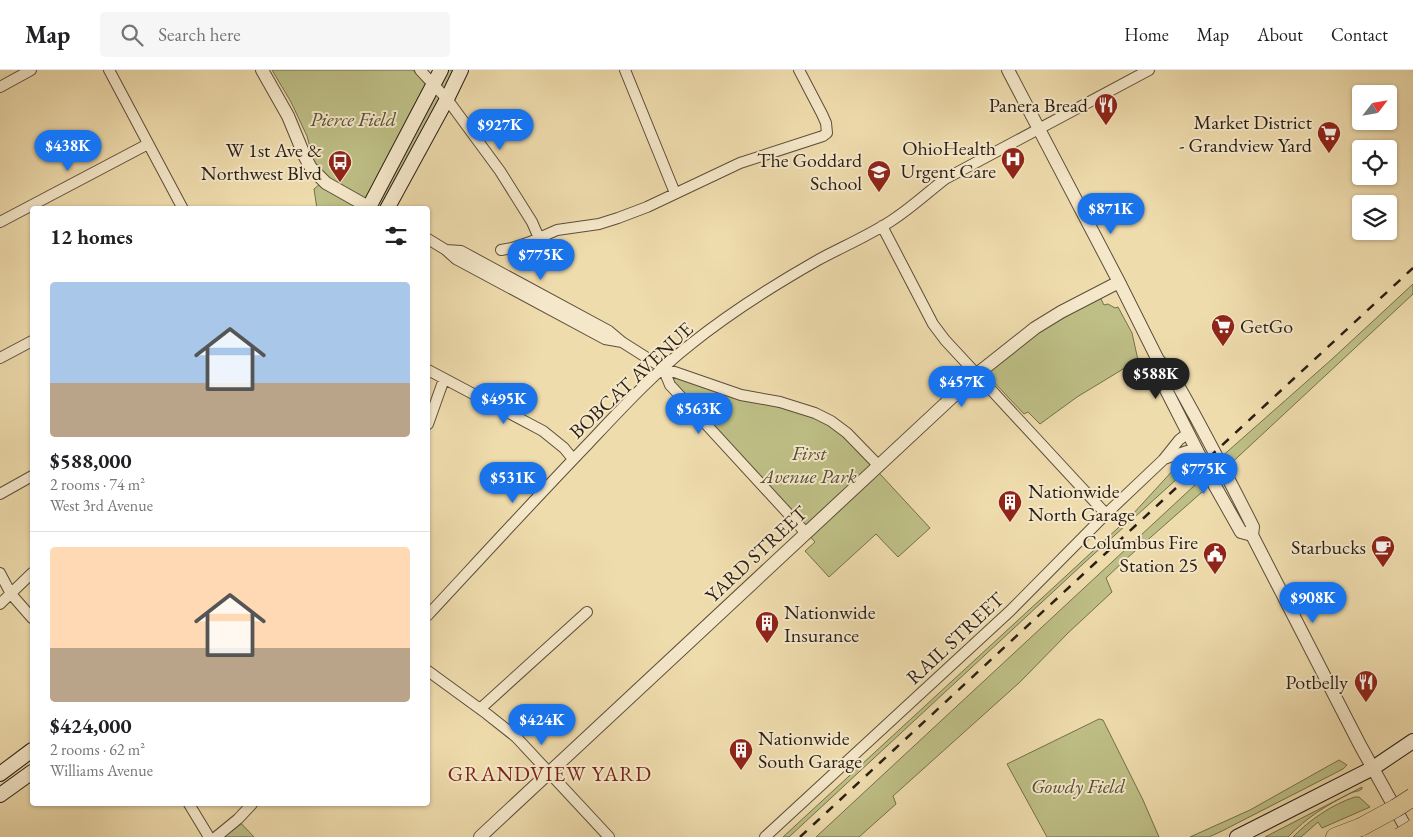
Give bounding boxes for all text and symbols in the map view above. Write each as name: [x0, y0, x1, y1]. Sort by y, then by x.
search box: [100, 12, 450, 57]
text: Map: [25, 19, 70, 50]
icon: search: [118, 21, 146, 49]
text: Search here: [158, 22, 241, 47]
text: Home: [1124, 23, 1169, 46]
text: Map: [1197, 23, 1229, 46]
text: About: [1257, 23, 1303, 46]
text: Contact: [1331, 23, 1388, 46]
north arrow: [1352, 85, 1398, 130]
map controls: [1352, 85, 1397, 240]
place label: Panera Bread: [989, 92, 1089, 118]
restaurant icon: Panera Bread: [1093, 92, 1119, 126]
park label: Pierce Field: [310, 106, 397, 132]
pin: $927K: [465, 108, 535, 151]
place label: Market District - Grandview Yard: [1179, 109, 1313, 158]
text: $927K: [478, 114, 522, 135]
supermarket icon: Market District - Grandview Yard: [1316, 120, 1342, 154]
pin: $438K: [33, 129, 103, 172]
text: $438K: [46, 135, 90, 156]
place label: OhioHealth Urgent Care: [901, 135, 996, 184]
place label: W 1st Ave & Northwest Blvd: [201, 137, 323, 186]
button: locate: [1352, 140, 1397, 185]
hospital icon: OhioHealth Urgent Care: [1000, 146, 1026, 180]
place label: The Goddard School: [757, 147, 863, 196]
bus stop icon: W 1st Ave & Northwest Blvd: [327, 149, 353, 183]
school or university icon: The Goddard School: [866, 159, 892, 193]
pin: $871K: [1076, 192, 1146, 235]
button: layers: [1352, 195, 1397, 240]
text: $871K: [1089, 198, 1133, 219]
icon: filters: [382, 222, 410, 250]
text: 12 homes: [50, 223, 133, 250]
pin: $775K: [506, 238, 576, 281]
text: $775K: [519, 244, 563, 265]
supermarket icon: GetGo: [1210, 313, 1236, 347]
place label: GetGo: [1240, 313, 1293, 339]
icon: home: [185, 314, 275, 404]
street label: BOBCAT AVENUE: [564, 316, 698, 444]
pin: $588K: [1121, 358, 1191, 400]
text: $588K: [1134, 363, 1178, 384]
pin: $457K: [927, 366, 997, 408]
text: $457K: [940, 371, 984, 392]
pin: $495K: [469, 382, 539, 425]
text: $495K: [482, 388, 526, 409]
pin: $563K: [664, 392, 734, 435]
text: $563K: [677, 398, 721, 419]
park label: First Avenue Park: [759, 440, 857, 489]
text: $588,000: [50, 447, 132, 474]
pin: $775K: [1169, 452, 1239, 495]
text: $775K: [1182, 458, 1226, 479]
pin: $531K: [478, 462, 548, 504]
text: $531K: [491, 467, 535, 488]
text: 2 rooms · 74 m²: [50, 474, 145, 495]
place label: Nationwide North Garage: [1028, 478, 1135, 527]
building icon: Nationwide North Garage: [997, 489, 1023, 523]
text: West 3rd Avenue: [50, 495, 153, 516]
street label: YARD STREET: [699, 500, 813, 608]
place label: Columbus Fire Station 25: [1082, 529, 1198, 578]
place label: Starbucks: [1291, 534, 1366, 560]
cafe icon: Starbucks: [1370, 534, 1396, 568]
public building icon: Columbus Fire Station 25: [1202, 541, 1228, 575]
icon: home: [185, 580, 275, 670]
pin: $908K: [1278, 582, 1348, 624]
street label: RAIL STREET: [901, 586, 1010, 690]
text: $908K: [1291, 587, 1335, 608]
place label: Nationwide Insurance: [784, 599, 876, 648]
building icon: Nationwide Insurance: [754, 610, 780, 644]
place label: Potbelly: [1285, 669, 1348, 695]
restaurant icon: Potbelly: [1353, 669, 1379, 703]
pin: $424K: [507, 704, 577, 746]
text: $424K: [520, 709, 564, 730]
text: $424,000: [50, 712, 132, 739]
place label: Nationwide South Garage: [758, 725, 862, 774]
building icon: Nationwide South Garage: [728, 737, 754, 771]
text: 2 rooms · 62 m²: [50, 739, 145, 760]
text: Williams Avenue: [50, 760, 153, 781]
district label: GRANDVIEW YARD: [448, 760, 652, 787]
park label: Gowdy Field: [1031, 773, 1126, 799]

